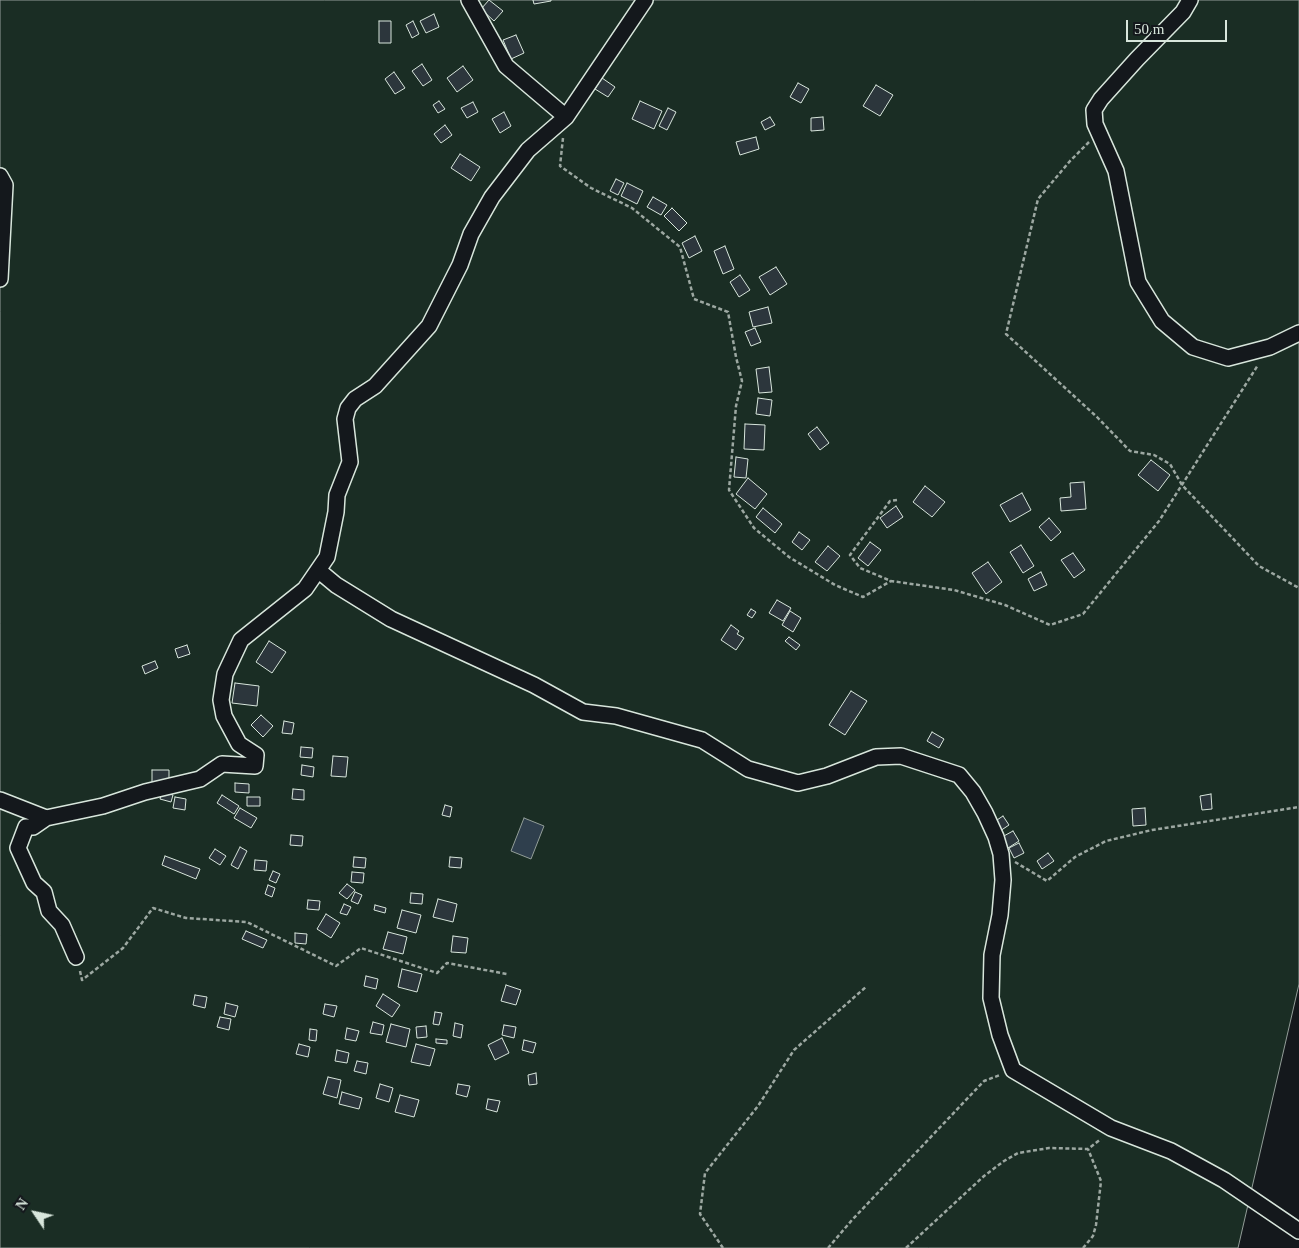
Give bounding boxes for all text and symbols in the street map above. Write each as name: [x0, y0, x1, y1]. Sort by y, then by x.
scale bar: [1129, 10, 1230, 42]
text: 50 m: [1134, 21, 1164, 37]
north arrow: [10, 1188, 60, 1238]
text: N: [13, 1196, 31, 1213]

